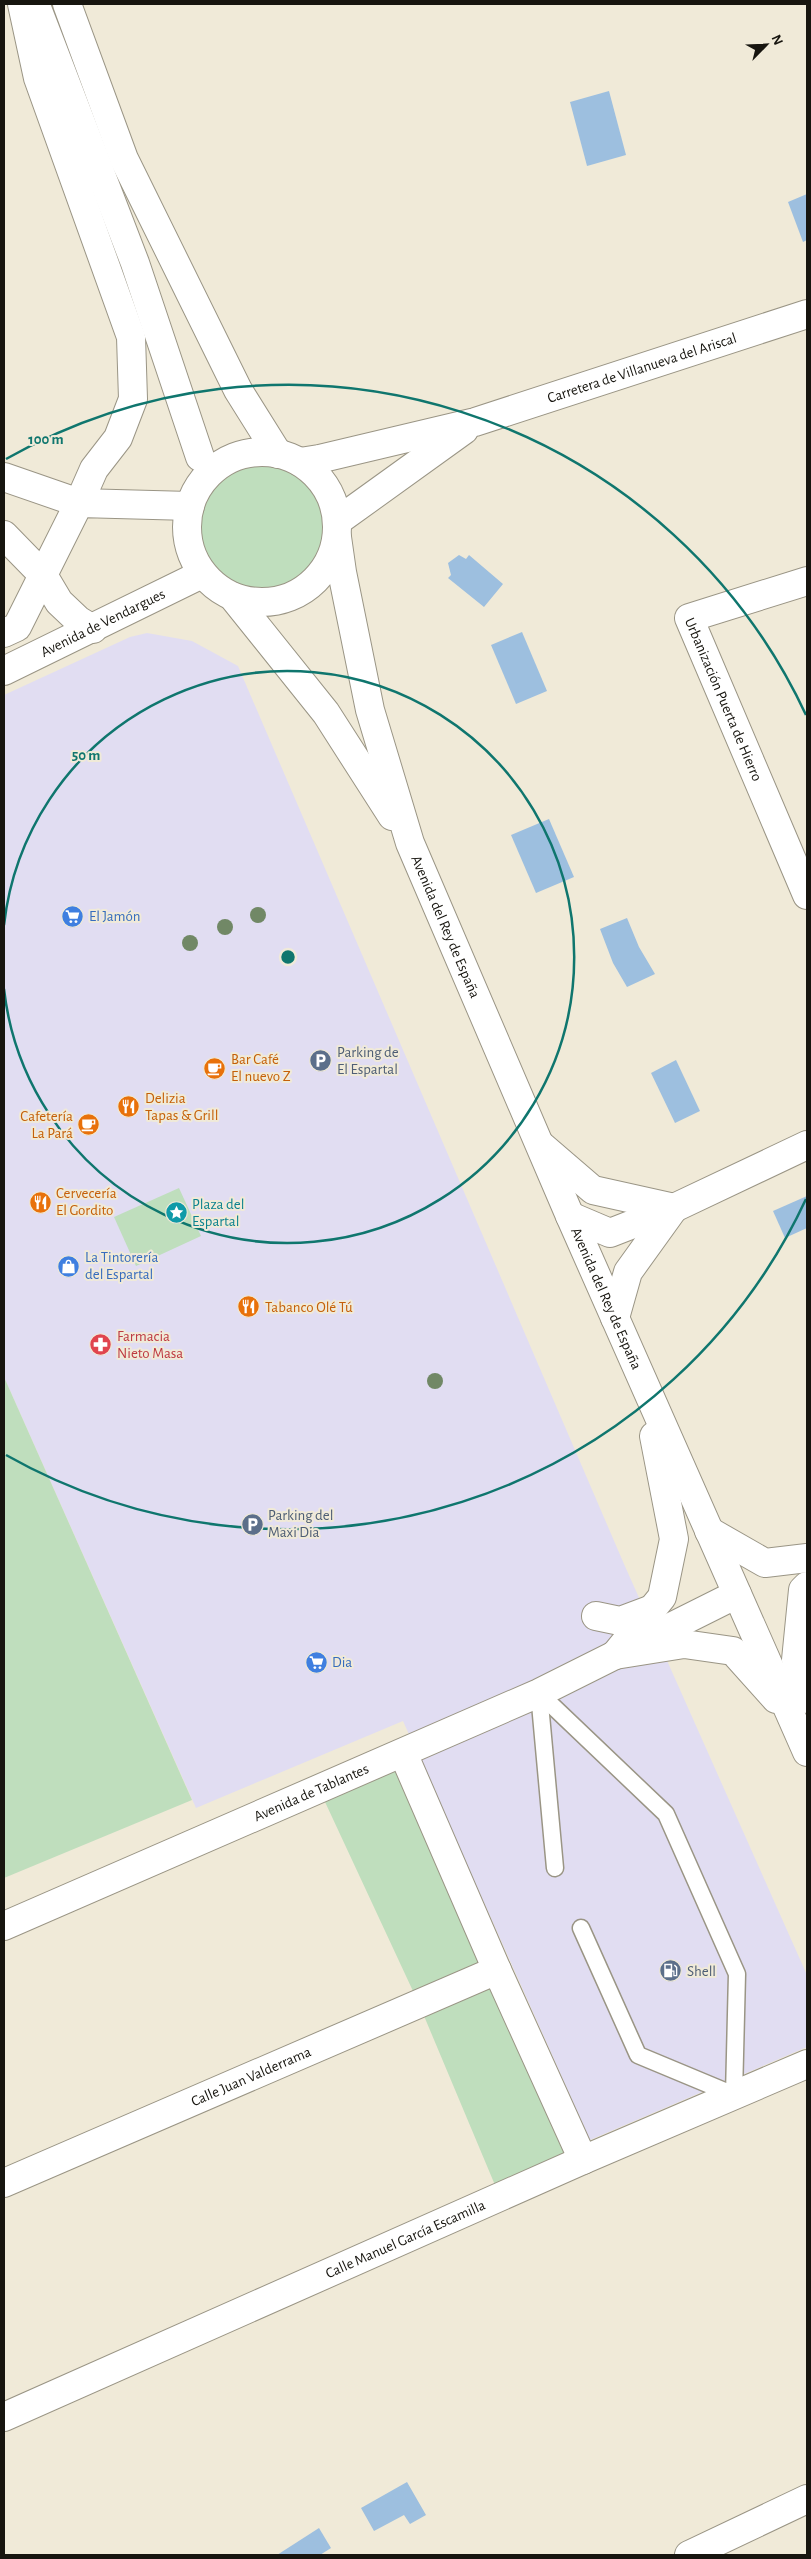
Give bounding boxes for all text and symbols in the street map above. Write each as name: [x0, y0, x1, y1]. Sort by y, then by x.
north arrow: [741, 20, 791, 70]
text: N: [769, 33, 785, 47]
street label: Carretera de Villanueva del Ariscal: [545, 330, 738, 405]
text: 100 m: [28, 432, 64, 447]
street label: Avenida de Vendargues: [38, 586, 167, 659]
street label: Urbanización Puerta de Hierro: [682, 615, 765, 783]
text: 50 m: [72, 748, 100, 763]
street label: Avenida del Rey de España: [409, 853, 483, 1000]
supermarket icon: El Jamón: [61, 904, 85, 928]
place label: El Jamón: [89, 909, 140, 924]
centre of rings: [279, 948, 297, 966]
place label: Parking de El Espartal: [337, 1045, 399, 1077]
parking icon: Parking de El Espartal: [309, 1049, 333, 1073]
place label: Bar Café El nuevo Z: [231, 1052, 291, 1084]
cafe icon: Bar Café El nuevo Z: [203, 1056, 227, 1080]
place label: Delizia Tapas & Grill: [145, 1091, 218, 1123]
restaurant icon: Delizia Tapas & Grill: [117, 1095, 141, 1119]
place label: Cafetería La Pará: [20, 1109, 73, 1141]
cafe icon: Cafetería La Pará: [77, 1113, 101, 1137]
place label: Cervecería El Gordito: [56, 1186, 117, 1218]
restaurant icon: Cervecería El Gordito: [28, 1190, 52, 1214]
place label: Plaza del Espartal: [192, 1197, 244, 1229]
place icon: Plaza del Espartal: [164, 1201, 188, 1225]
street label: Avenida del Rey de España: [568, 1225, 644, 1372]
place label: La Tintorería del Espartal: [85, 1250, 158, 1282]
shop icon: La Tintorería del Espartal: [57, 1254, 81, 1278]
restaurant icon: Tabanco Olé Tú: [237, 1295, 261, 1319]
place label: Tabanco Olé Tú: [265, 1300, 353, 1315]
place label: Farmacia Nieto Masa: [117, 1329, 183, 1361]
pharmacy icon: Farmacia Nieto Masa: [89, 1333, 113, 1357]
place label: Parking del Maxi Dia: [268, 1508, 333, 1540]
parking icon: Parking del Maxi Dia: [240, 1512, 264, 1536]
supermarket icon: Dia: [304, 1650, 328, 1674]
place label: Dia: [332, 1655, 352, 1670]
street label: Avenida de Tablantes: [251, 1761, 371, 1824]
fuel station icon: Shell: [659, 1959, 683, 1983]
place label: Shell: [687, 1964, 716, 1979]
street label: Calle Juan Valderrama: [189, 2044, 313, 2109]
street label: Calle Manuel García Escamilla: [323, 2197, 487, 2281]

